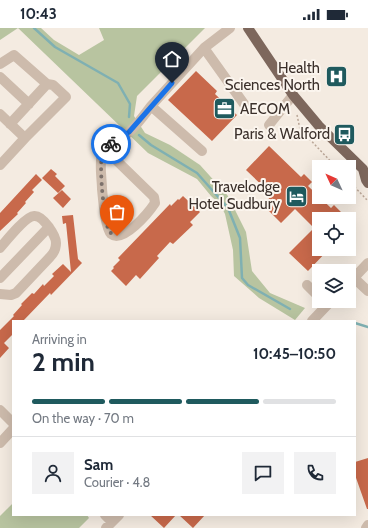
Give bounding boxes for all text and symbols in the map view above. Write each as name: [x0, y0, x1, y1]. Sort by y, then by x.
text: 10:43: [20, 5, 57, 23]
pin: [155, 42, 189, 83]
icon: home: [161, 48, 183, 70]
place label: Health Sciences North: [225, 59, 320, 94]
hospital icon: Health Sciences North: [323, 64, 349, 90]
office icon: AECOM: [212, 96, 238, 122]
place label: AECOM: [240, 100, 290, 118]
bus stop icon: Paris & Walford: [332, 121, 358, 147]
courier: [91, 124, 131, 164]
place label: Paris & Walford: [234, 125, 330, 143]
icon: bike: [100, 133, 122, 155]
north arrow: [312, 160, 356, 204]
map controls: [312, 160, 356, 308]
place label: Travelodge Hotel Sudbury: [189, 178, 280, 213]
hotel icon: Travelodge Hotel Sudbury: [283, 183, 309, 209]
pin: [100, 195, 134, 236]
icon: bag: [106, 201, 128, 223]
button: locate: [312, 212, 356, 256]
button: layers: [312, 264, 356, 308]
text: Arriving in: [32, 331, 87, 347]
text: 10:45–10:50: [253, 345, 336, 363]
text: 2 min: [32, 346, 95, 378]
text: On the way · 70 m: [32, 410, 134, 426]
button: person: [32, 452, 74, 494]
button: chat: [242, 452, 284, 494]
button: phone: [294, 452, 336, 494]
text: Sam: [84, 456, 113, 474]
text: Courier · 4.8: [84, 474, 150, 490]

